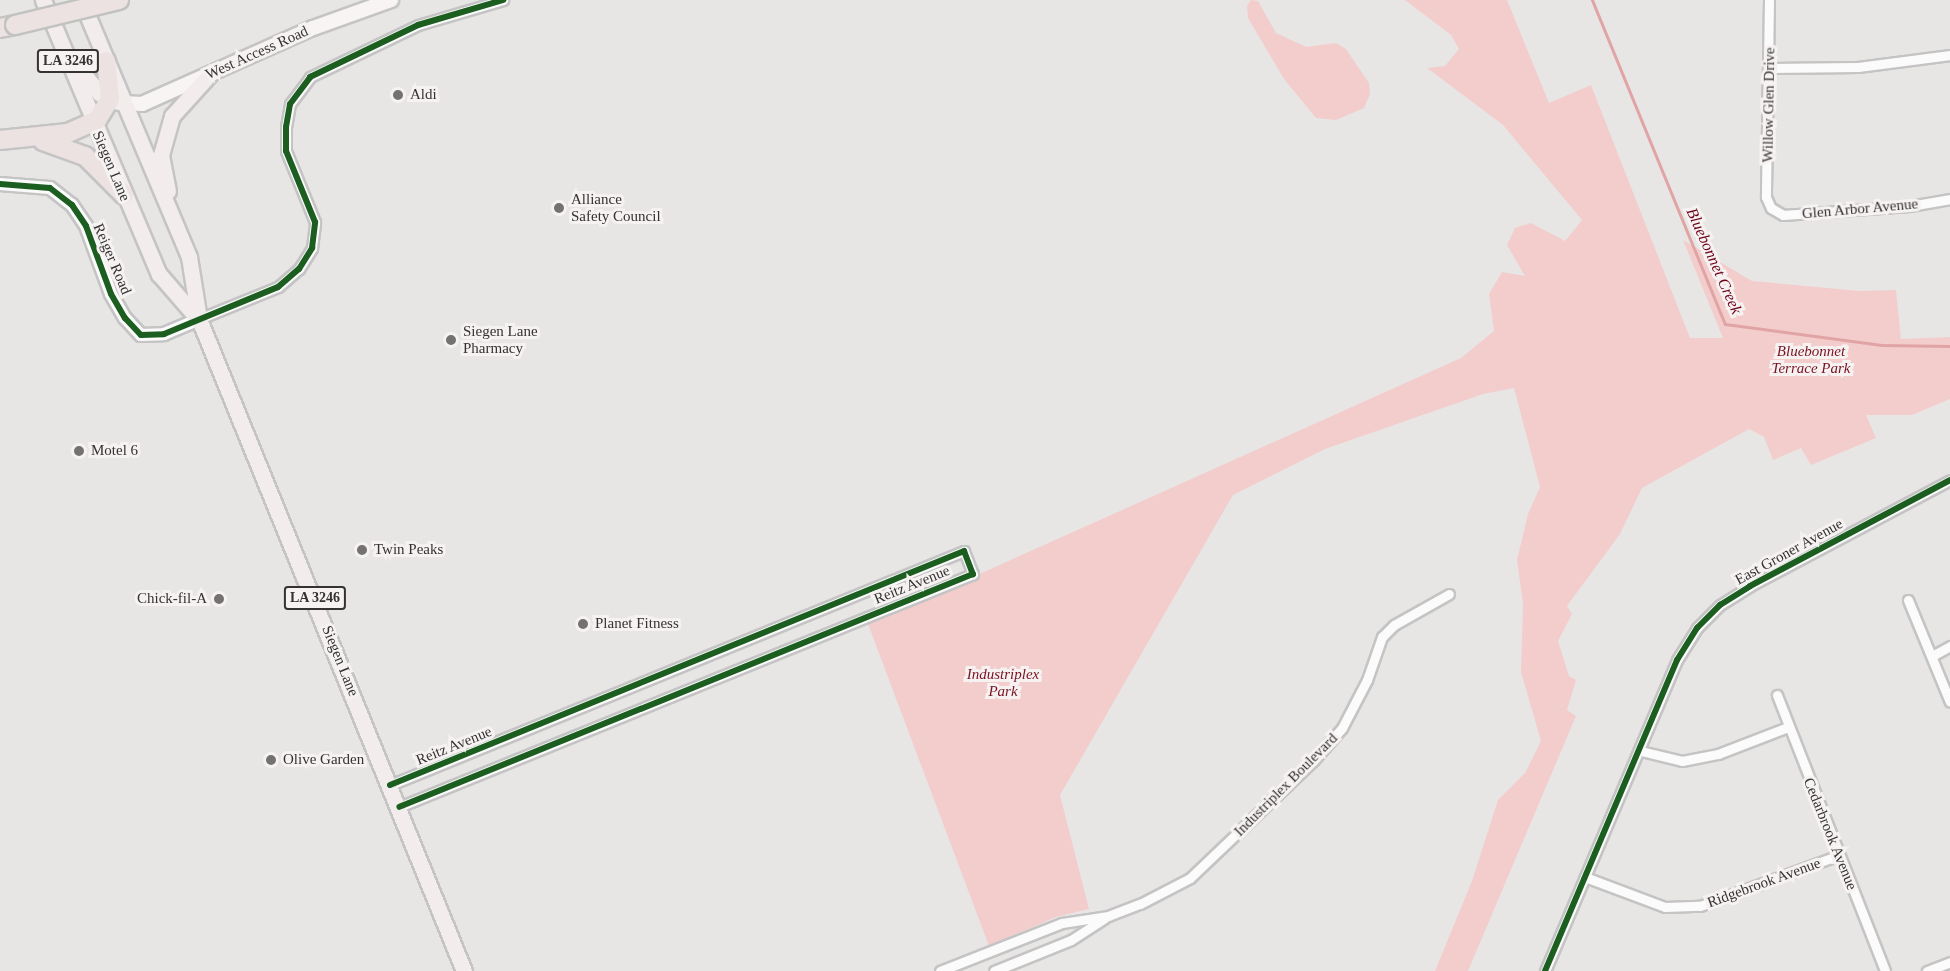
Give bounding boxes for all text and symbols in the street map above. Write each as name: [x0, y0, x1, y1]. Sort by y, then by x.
street label: West Access Road: [203, 22, 311, 84]
street label: Willow Glen Drive: [1759, 47, 1779, 163]
road number: LA 3246: [36, 50, 100, 72]
place label: Aldi: [410, 86, 437, 104]
marker: Aldi: [391, 88, 405, 102]
street label: Siegen Lane: [88, 128, 134, 204]
place label: Alliance Safety Council: [571, 190, 661, 225]
street label: Glen Arbor Avenue: [1800, 195, 1920, 223]
marker: Alliance Safety Council: [552, 201, 566, 215]
water label: Bluebonnet Creek: [1682, 205, 1746, 317]
street label: Reiger Road: [89, 221, 135, 297]
place label: Siegen Lane Pharmacy: [463, 322, 538, 357]
marker: Siegen Lane Pharmacy: [444, 333, 458, 347]
park label: Bluebonnet Terrace Park: [1771, 342, 1851, 377]
place label: Motel 6: [91, 442, 138, 460]
marker: Motel 6: [72, 444, 86, 458]
street label: East Groner Avenue: [1732, 515, 1846, 589]
place label: Twin Peaks: [374, 541, 443, 559]
marker: Twin Peaks: [355, 543, 369, 557]
street label: Reitz Avenue: [871, 561, 953, 609]
road number: LA 3246: [284, 587, 346, 609]
place label: Chick-fil-A: [137, 590, 207, 608]
marker: Chick-fil-A: [212, 592, 226, 606]
place label: Planet Fitness: [595, 615, 679, 633]
marker: Planet Fitness: [576, 617, 590, 631]
street label: Siegen Lane: [318, 623, 362, 699]
park label: Industriplex Park: [967, 665, 1039, 700]
street label: Reitz Avenue: [413, 722, 495, 770]
street label: Industriplex Boulevard: [1231, 730, 1341, 840]
place label: Olive Garden: [283, 751, 364, 769]
marker: Olive Garden: [264, 753, 278, 767]
street label: Cedarbrook Avenue: [1799, 775, 1861, 893]
street label: Ridgebrook Avenue: [1704, 854, 1824, 912]

